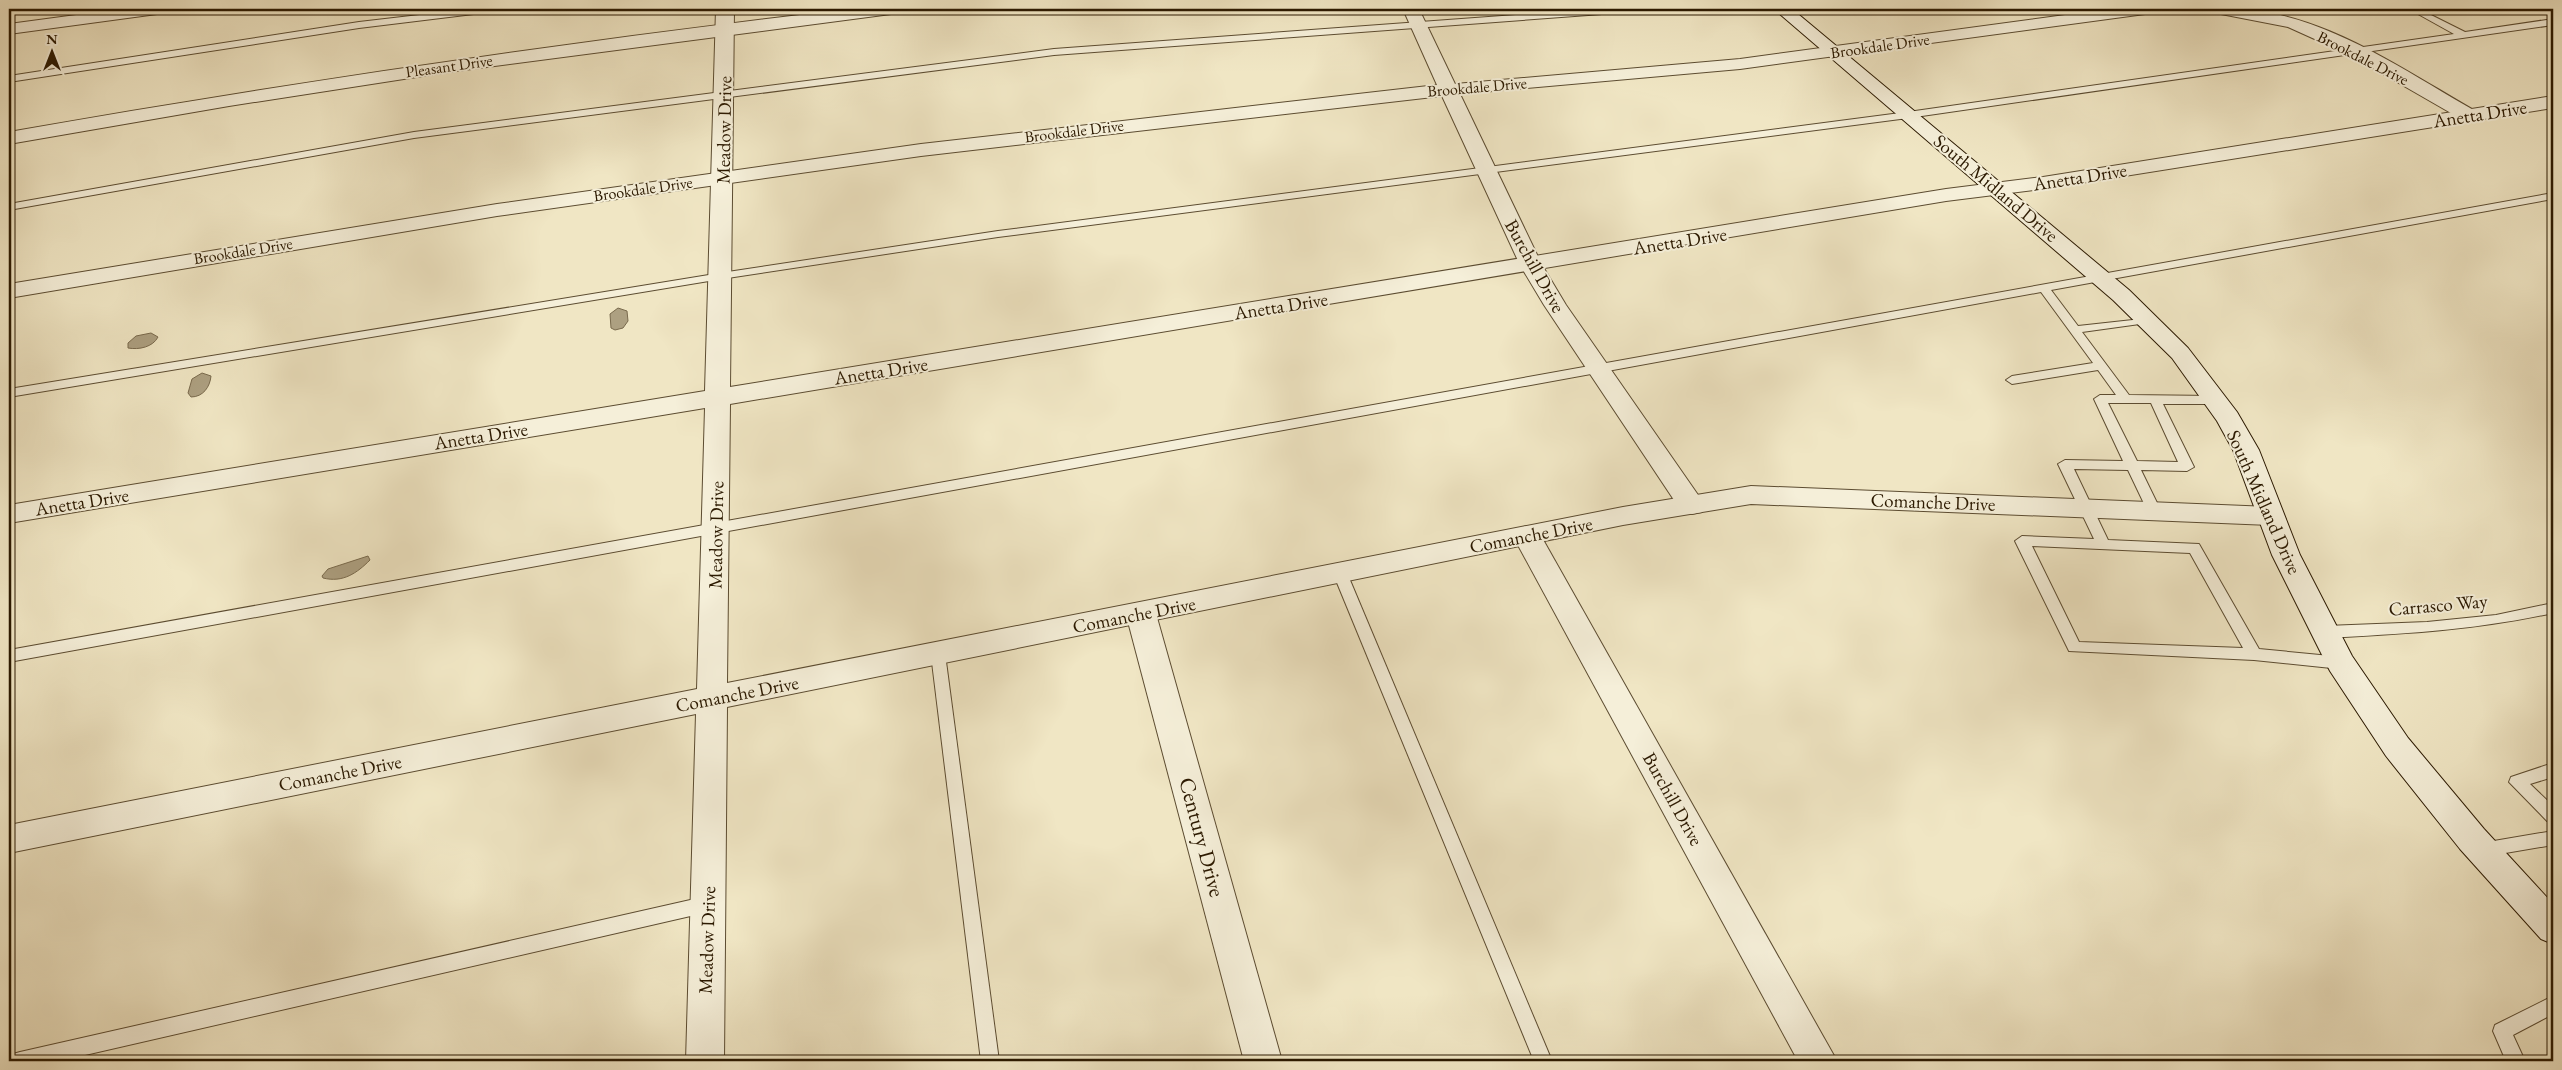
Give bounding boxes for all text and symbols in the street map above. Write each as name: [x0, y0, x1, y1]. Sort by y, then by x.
street label: Brookdale Drive: [2314, 26, 2412, 90]
north arrow: [28, 28, 78, 78]
street label: Brookdale Drive: [1829, 29, 1931, 63]
text: N: [46, 30, 58, 48]
street label: Pleasant Drive: [404, 49, 494, 83]
street label: Brookdale Drive: [1426, 72, 1528, 102]
street label: Meadow Drive: [711, 76, 737, 184]
street label: Anetta Drive: [2430, 94, 2529, 134]
street label: Brookdale Drive: [1023, 114, 1125, 148]
street label: South Midland Drive: [1928, 128, 2064, 248]
street label: Anetta Drive: [2030, 157, 2129, 197]
street label: Brookdale Drive: [592, 172, 694, 206]
street label: Burchill Drive: [1499, 215, 1571, 317]
street label: Anetta Drive: [1630, 221, 1729, 261]
street label: Brookdale Drive: [192, 233, 294, 269]
street label: Anetta Drive: [1231, 286, 1330, 326]
street label: Anetta Drive: [831, 351, 930, 391]
street label: Anetta Drive: [431, 416, 530, 456]
street label: South Midland Drive: [2221, 426, 2307, 578]
street label: Meadow Drive: [703, 481, 729, 589]
street label: Anetta Drive: [32, 482, 131, 522]
street label: Comanche Drive: [1870, 487, 1996, 517]
street label: Comanche Drive: [1467, 511, 1595, 559]
street label: Carrasco Way: [2387, 588, 2489, 622]
street label: Comanche Drive: [1070, 591, 1198, 639]
street label: Comanche Drive: [673, 670, 801, 718]
street label: Burchill Drive: [1637, 748, 1709, 850]
street label: Comanche Drive: [276, 749, 404, 797]
street label: Century Drive: [1172, 774, 1232, 900]
street label: Meadow Drive: [693, 886, 721, 994]

